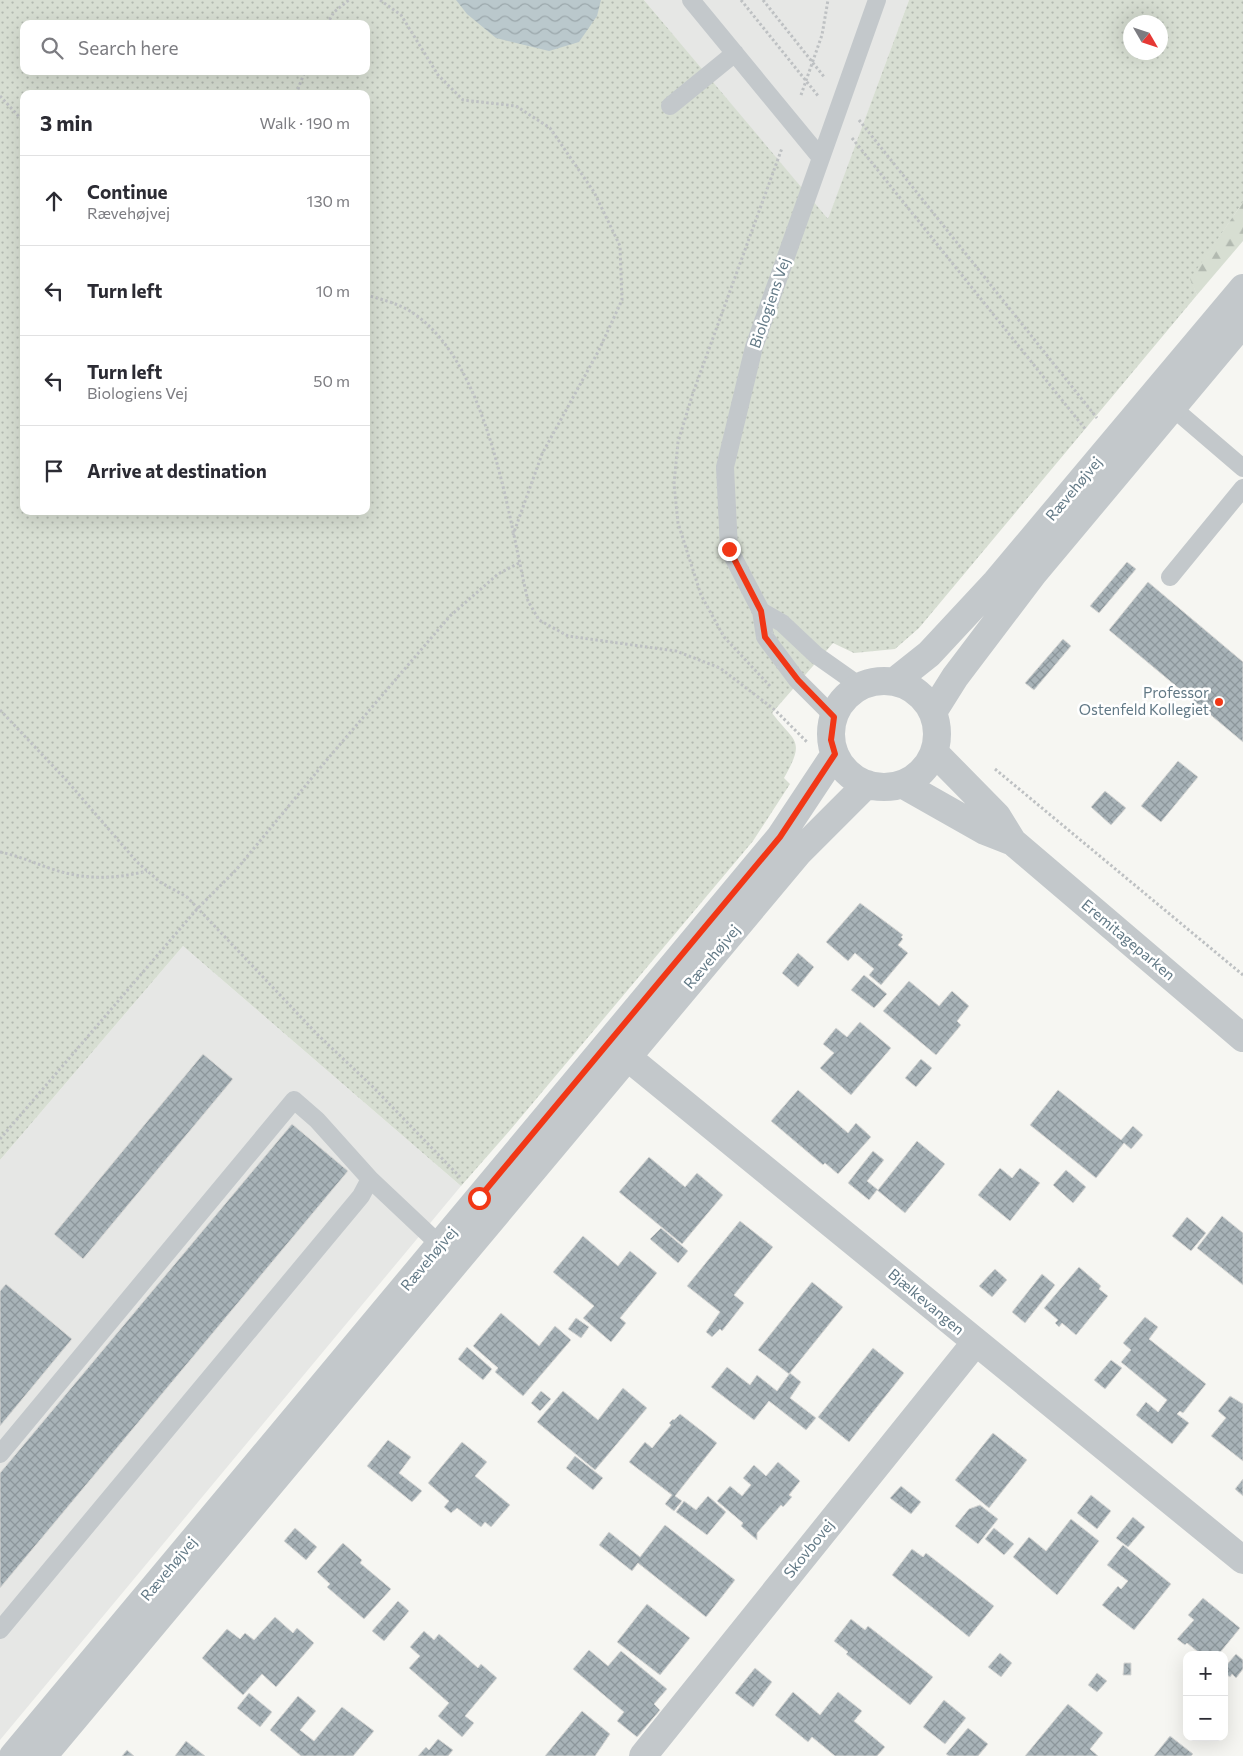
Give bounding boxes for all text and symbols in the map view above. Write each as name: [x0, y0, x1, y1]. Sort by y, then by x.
north arrow: [1123, 15, 1168, 60]
search box: [20, 20, 370, 75]
icon: search: [38, 34, 66, 62]
text: Search here: [78, 36, 178, 59]
text: 3 min: [40, 110, 93, 135]
text: Walk · 190 m: [260, 113, 350, 132]
text: Continue: [87, 180, 167, 203]
icon: ahead: [40, 187, 68, 215]
text: 130 m: [307, 191, 350, 210]
text: Rævehøjvej: [87, 203, 170, 222]
street label: Biologiens Vej: [745, 255, 793, 350]
icon: left: [40, 277, 68, 305]
text: Turn left: [87, 279, 162, 302]
text: 10 m: [316, 281, 350, 300]
text: Turn left: [87, 360, 162, 383]
icon: left: [40, 367, 68, 395]
text: 50 m: [313, 371, 350, 390]
text: Biologiens Vej: [87, 383, 188, 402]
street label: Rævehøjvej: [1041, 453, 1105, 524]
icon: arrive: [40, 457, 68, 485]
text: Arrive at destination: [87, 459, 267, 482]
route end: [718, 538, 741, 561]
place label: Professor Ostenfeld Kollegiet: [1079, 683, 1209, 718]
marker: Professor Ostenfeld Kollegiet: [1213, 696, 1225, 708]
street label: Eremitageparken: [1078, 895, 1179, 984]
street label: Rævehøjvej: [679, 921, 743, 992]
route start: [468, 1187, 491, 1210]
street label: Rævehøjvej: [396, 1223, 460, 1294]
street label: Bjælkevangen: [885, 1264, 968, 1338]
street label: Skovbovej: [779, 1516, 837, 1581]
street label: Rævehøjvej: [136, 1533, 200, 1604]
map controls: [1183, 1651, 1228, 1741]
button: +: [1183, 1651, 1228, 1696]
button: −: [1183, 1696, 1228, 1741]

